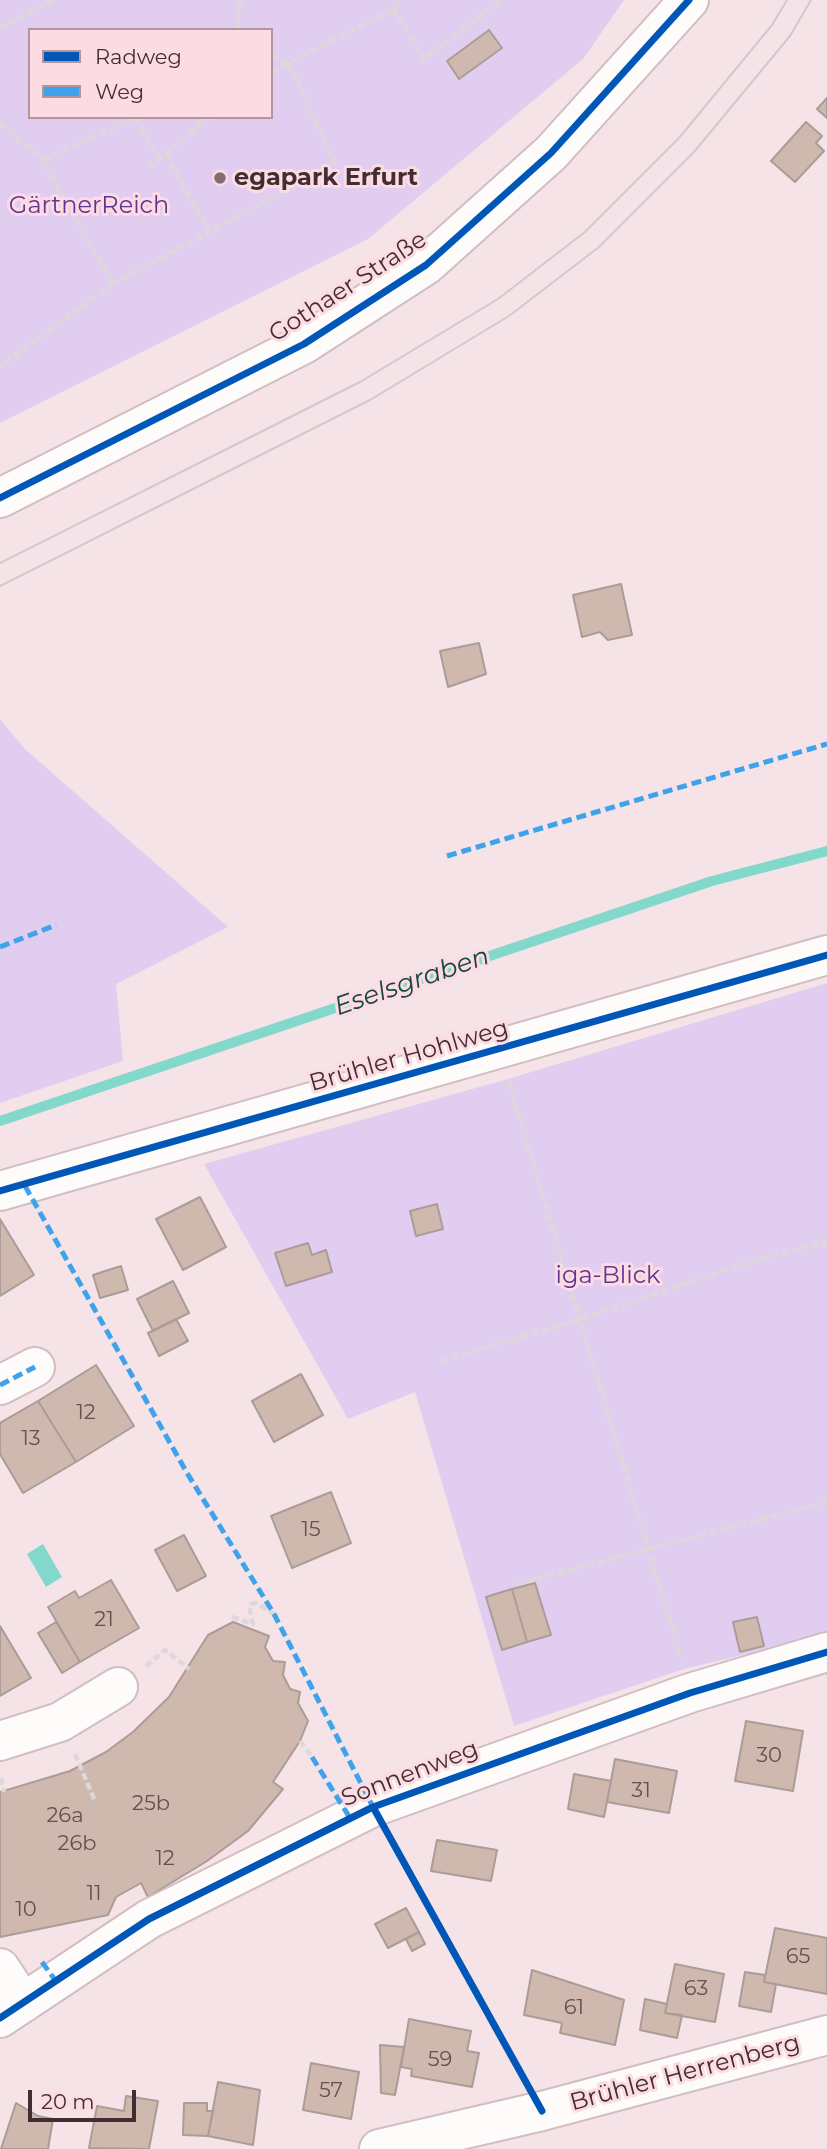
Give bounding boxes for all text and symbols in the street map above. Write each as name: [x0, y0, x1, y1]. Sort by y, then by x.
legend: [28, 28, 273, 119]
text: Radweg: [95, 44, 182, 69]
text: Weg: [95, 79, 144, 104]
place label: egapark Erfurt: [234, 164, 418, 192]
marker: egapark Erfurt: [212, 170, 228, 186]
park label: GärtnerReich: [9, 192, 169, 220]
street label: Gothaer Straße: [264, 225, 432, 349]
water label: Eselsgraben: [330, 941, 494, 1023]
street label: Brühler Hohlweg: [306, 1014, 512, 1098]
park label: iga-Blick: [556, 1262, 660, 1290]
house number: 12: [76, 1400, 96, 1426]
house number: 13: [21, 1426, 41, 1452]
house number: 15: [301, 1517, 321, 1543]
house number: 21: [94, 1607, 114, 1633]
street label: Sonnenweg: [337, 1735, 483, 1813]
house number: 30: [756, 1743, 782, 1769]
house number: 31: [631, 1778, 651, 1804]
house number: 25b: [132, 1791, 170, 1817]
house number: 26a: [46, 1803, 84, 1829]
house number: 26b: [58, 1831, 96, 1857]
house number: 12: [155, 1846, 175, 1872]
house number: 11: [86, 1881, 102, 1907]
house number: 10: [15, 1897, 37, 1923]
house number: 65: [786, 1944, 810, 1970]
house number: 63: [684, 1976, 708, 2002]
house number: 61: [564, 1995, 584, 2021]
street label: Brühler Herrenberg: [567, 2028, 803, 2118]
house number: 59: [428, 2047, 452, 2073]
scale bar: [32, 2076, 140, 2120]
house number: 57: [319, 2078, 343, 2104]
text: 20 m: [41, 2089, 95, 2114]

